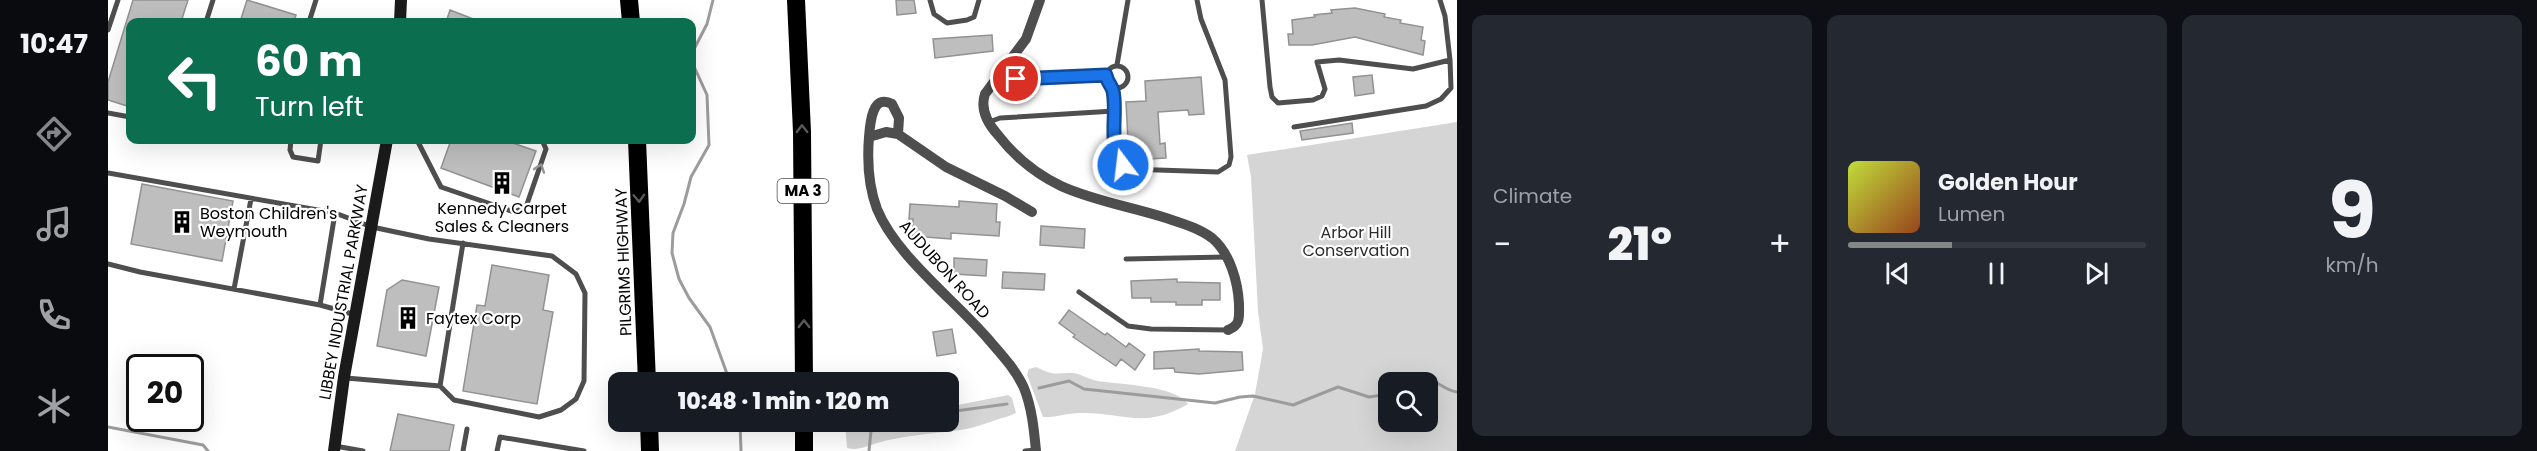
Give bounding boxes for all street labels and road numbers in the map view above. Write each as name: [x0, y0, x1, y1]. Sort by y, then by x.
road number: MA 3: [778, 179, 828, 203]
street label: LIBBEY INDUSTRIAL PARKWAY: [313, 182, 374, 402]
street label: PILGRIMS HIGHWAY: [609, 187, 638, 336]
street label: AUDUBON ROAD: [894, 215, 995, 324]

